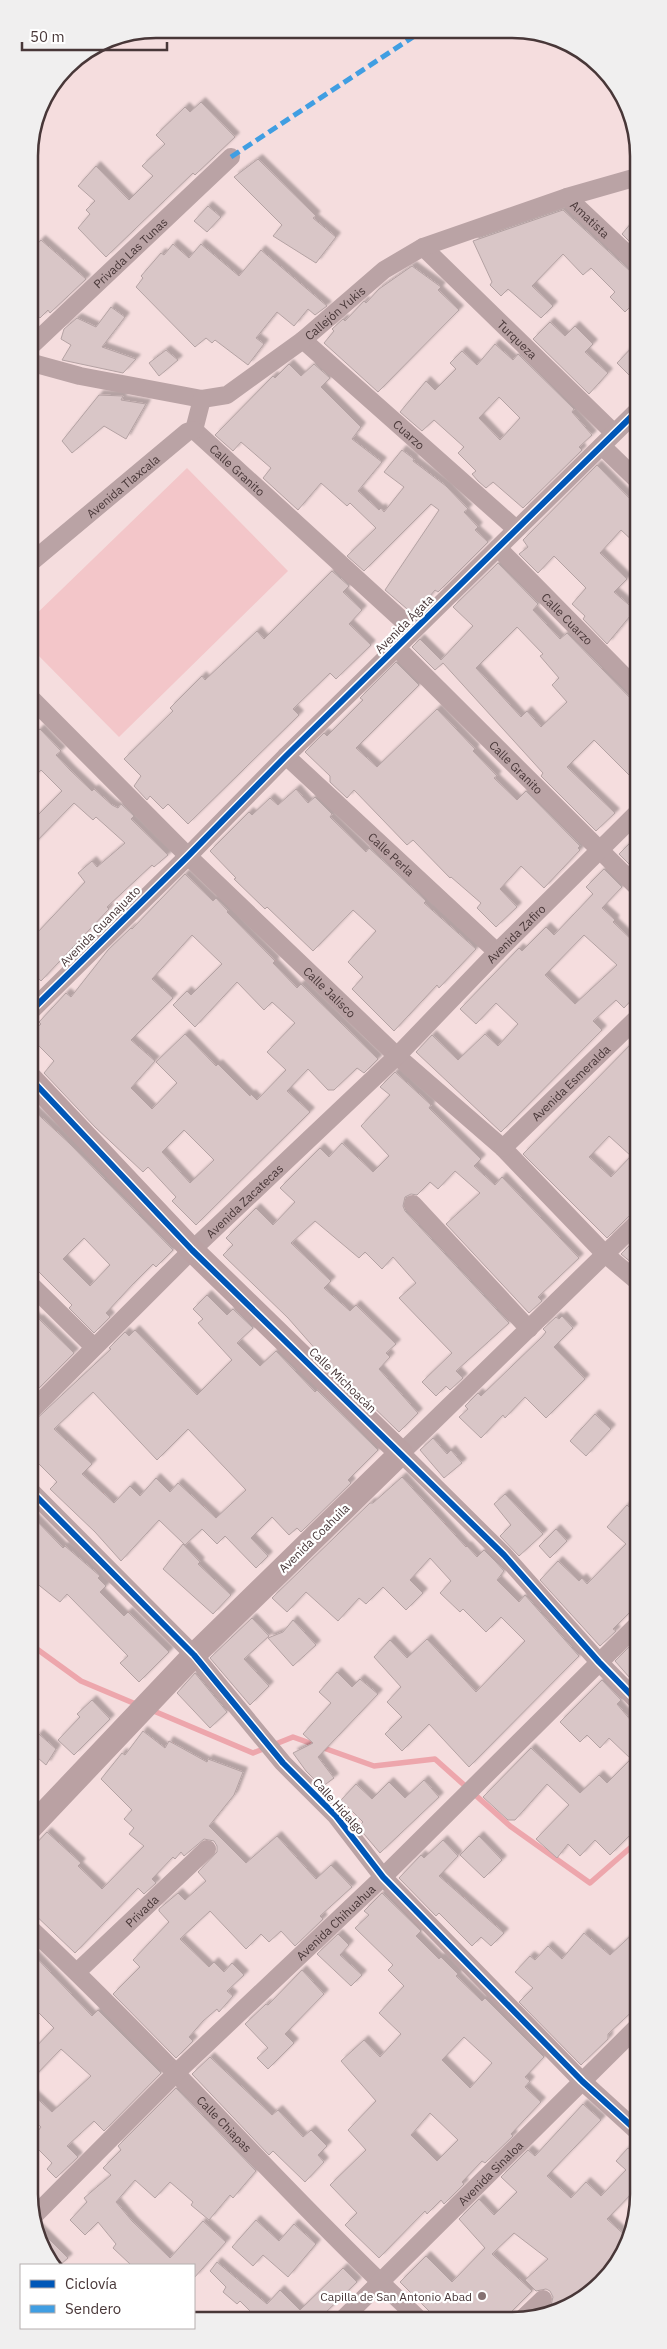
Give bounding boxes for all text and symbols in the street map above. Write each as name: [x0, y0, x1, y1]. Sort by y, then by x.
scale bar: [22, 20, 168, 52]
text: 50 m: [30, 27, 65, 46]
street label: Amatista: [568, 197, 613, 241]
street label: Privada Las Tunas: [90, 214, 170, 291]
street label: Callejón Yukis: [301, 282, 368, 343]
street label: Turqueza: [495, 316, 541, 362]
street label: Cuarzo: [390, 416, 428, 452]
street label: Calle Granito: [207, 441, 269, 499]
street label: Avenida Tlaxcala: [83, 451, 163, 521]
street label: Calle Cuarzo: [539, 589, 597, 648]
street label: Avenida Ágata: [372, 591, 437, 656]
street label: Calle Granito: [486, 737, 547, 797]
street label: Calle Perla: [365, 829, 418, 879]
street label: Avenida Guanajuato: [57, 882, 144, 969]
street label: Avenida Zafiro: [483, 901, 549, 966]
street label: Calle Jalisco: [300, 963, 360, 1021]
street label: Avenida Esmeralda: [528, 1041, 613, 1124]
street label: Avenida Zacatecas: [202, 1160, 286, 1241]
street label: Calle Michoacán: [306, 1344, 380, 1416]
street label: Avenida Coahuila: [275, 1500, 353, 1576]
street label: Calle Hidalgo: [310, 1775, 368, 1838]
street label: Avenida Chihuahua: [293, 1881, 379, 1963]
street label: Privada: [122, 1891, 162, 1930]
street label: Calle Chiapas: [194, 2092, 255, 2155]
street label: Avenida Sinaloa: [455, 2137, 526, 2208]
legend: [20, 2264, 195, 2329]
text: Ciclovía: [65, 2274, 117, 2293]
place label: Capilla de San Antonio Abad: [320, 2289, 472, 2304]
marker: Capilla de San Antonio Abad: [476, 2290, 488, 2302]
text: Sendero: [65, 2299, 121, 2318]

